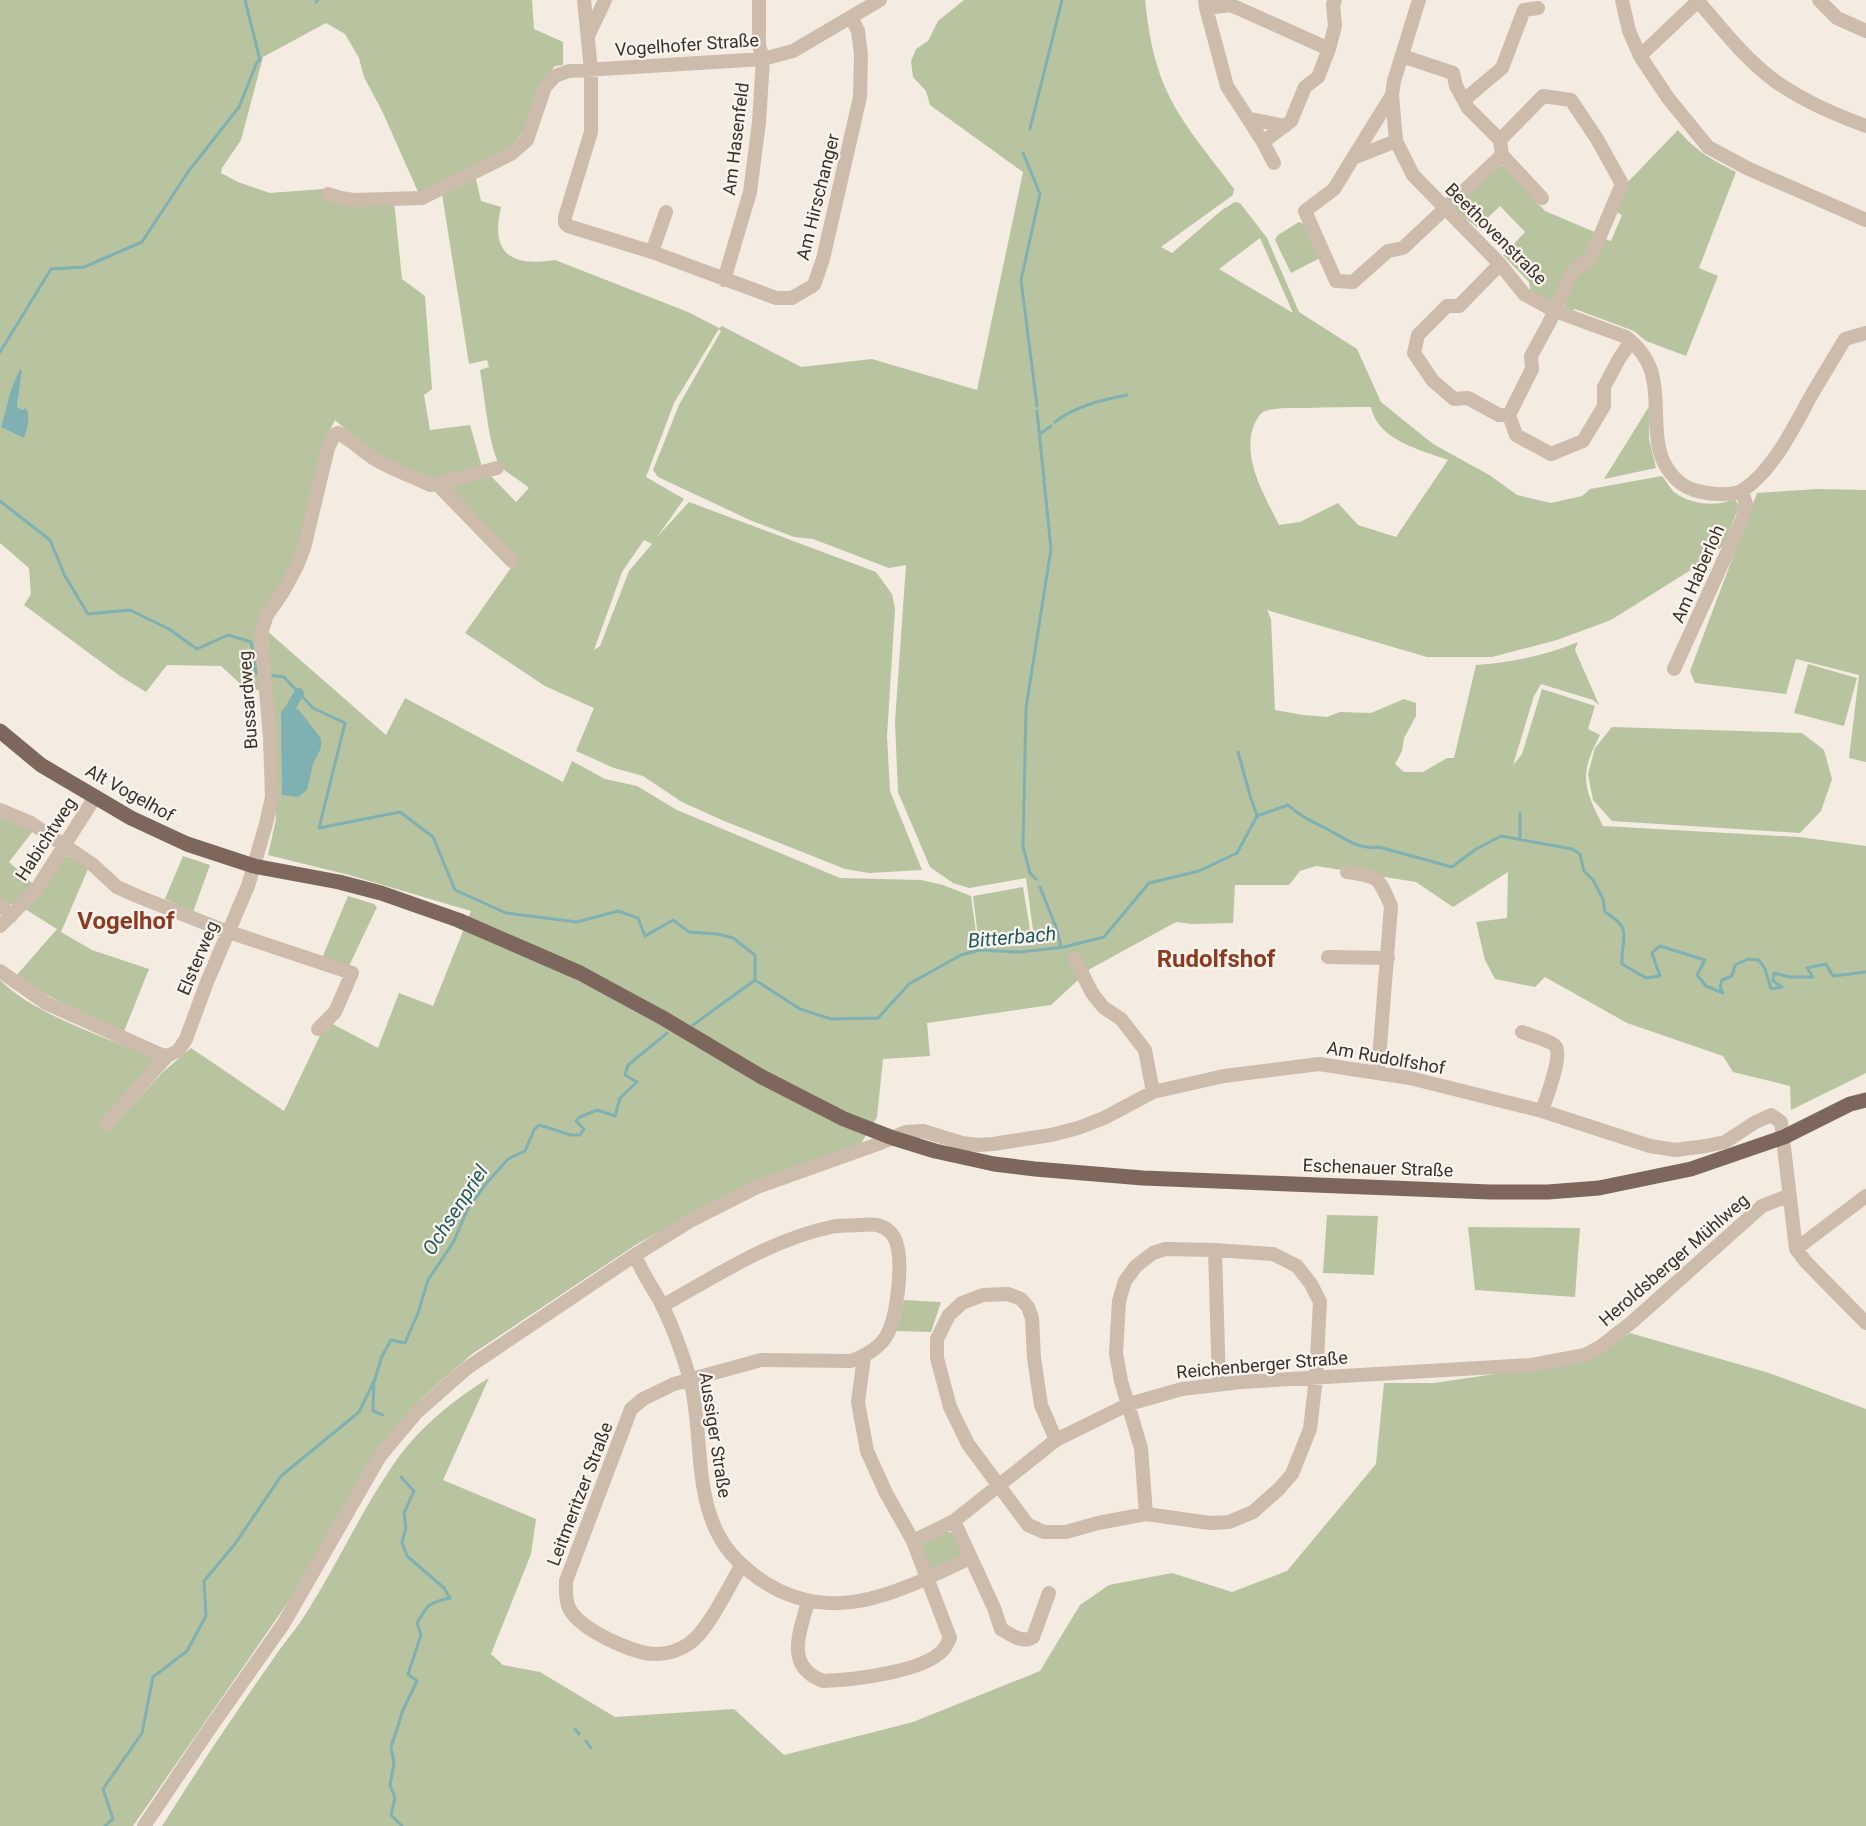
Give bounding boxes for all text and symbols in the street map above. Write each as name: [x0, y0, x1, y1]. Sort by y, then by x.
street label: Vogelhofer Straße: [614, 29, 760, 60]
street label: Am Hasenfeld: [718, 81, 753, 197]
street label: Am Hirschanger: [792, 132, 843, 262]
street label: Beethovenstraße: [1441, 178, 1552, 289]
street label: Am Haberloh: [1667, 522, 1728, 626]
street label: Bussardweg: [234, 650, 261, 750]
street label: Alt Vogelhof: [82, 760, 179, 826]
street label: Habichtweg: [11, 793, 80, 885]
district label: Vogelhof: [77, 907, 175, 935]
street label: Elsterweg: [172, 917, 223, 998]
water label: Bitterbach: [967, 921, 1057, 953]
district label: Rudolfshof: [1157, 945, 1276, 973]
street label: Am Rudolfshof: [1325, 1037, 1448, 1078]
street label: Eschenauer Straße: [1302, 1154, 1454, 1181]
water label: Ochsenpriel: [417, 1160, 493, 1259]
street label: Heroldsberger Mühlweg: [1595, 1189, 1753, 1330]
street label: Reichenberger Straße: [1175, 1347, 1349, 1382]
street label: Aussiger Straße: [695, 1371, 736, 1499]
street label: Leitmeritzer Straße: [542, 1419, 617, 1569]

